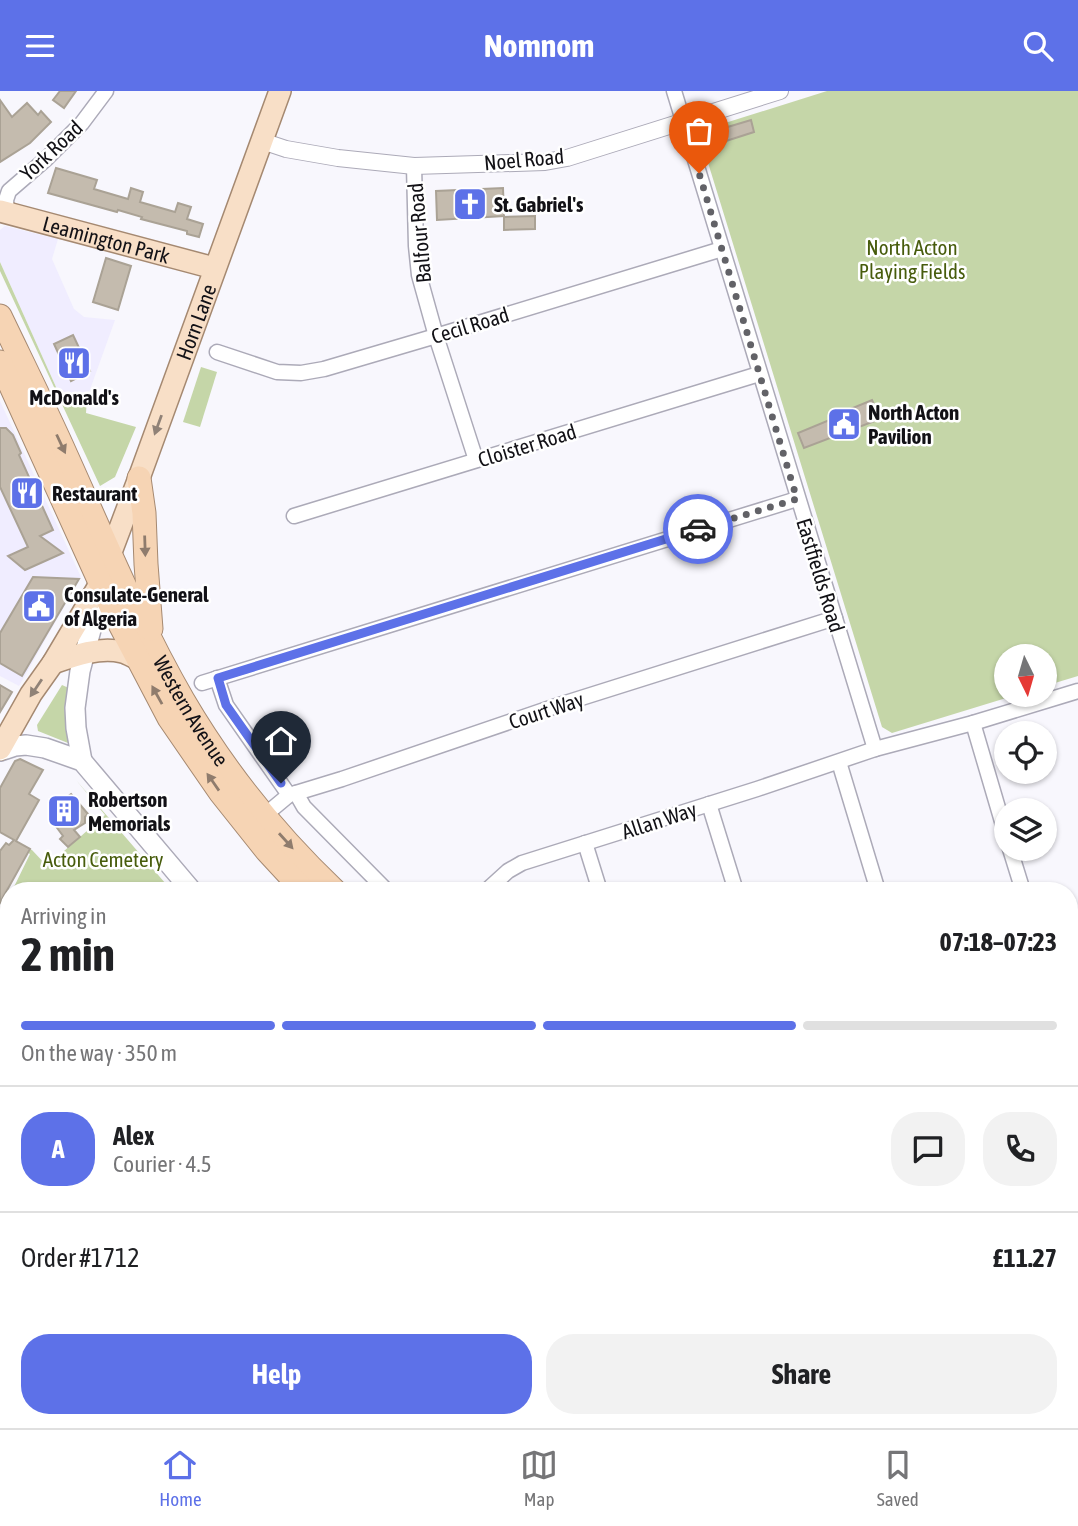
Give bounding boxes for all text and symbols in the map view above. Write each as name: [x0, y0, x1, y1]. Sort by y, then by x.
icon: menu: [21, 27, 59, 65]
text: Nomnom: [484, 27, 594, 64]
icon: search: [1019, 27, 1057, 65]
pin: [669, 101, 729, 173]
icon: bag: [680, 112, 718, 150]
street label: York Road: [15, 115, 87, 185]
street label: Noel Road: [483, 144, 565, 174]
street label: Balfour Road: [403, 182, 435, 284]
church icon: St. Gabriel's: [451, 185, 489, 223]
place label: St. Gabriel's: [494, 192, 584, 216]
street label: Leamington Park: [40, 211, 172, 268]
park label: North Acton Playing Fields: [859, 235, 965, 283]
street label: Horn Lane: [171, 281, 221, 363]
street label: Cecil Road: [428, 302, 512, 348]
restaurant icon: McDonald's: [55, 344, 93, 382]
place label: McDonald's: [29, 385, 119, 409]
place label: North Acton Pavilion: [868, 400, 959, 448]
public building icon: North Acton Pavilion: [825, 405, 863, 443]
one-way arrow: [153, 415, 164, 436]
street label: Cloister Road: [475, 419, 579, 471]
one-way arrow: [55, 434, 67, 454]
restaurant icon: Restaurant: [8, 474, 46, 512]
place label: Restaurant: [52, 481, 137, 505]
courier: [663, 494, 733, 564]
icon: car: [679, 510, 717, 548]
street label: Eastfields Road: [792, 515, 850, 635]
one-way arrow: [140, 535, 151, 557]
place label: Consulate-General of Algeria: [64, 582, 209, 630]
public building icon: Consulate-General of Algeria: [20, 587, 58, 625]
north arrow: [994, 644, 1057, 707]
map controls: [994, 644, 1057, 861]
street label: Western Avenue: [149, 652, 234, 770]
one-way arrow: [29, 678, 42, 698]
one-way arrow: [151, 686, 163, 705]
street label: Court Way: [505, 687, 587, 733]
pin: [251, 711, 311, 783]
button: locate: [994, 721, 1057, 784]
icon: home: [262, 722, 300, 760]
one-way arrow: [206, 773, 220, 791]
place label: Robertson Memorials: [88, 787, 171, 835]
building icon: Robertson Memorials: [45, 792, 83, 830]
street label: Allan Way: [619, 797, 700, 843]
button: layers: [994, 798, 1057, 861]
one-way arrow: [278, 832, 294, 850]
park label: Acton Cemetery: [43, 847, 164, 871]
text: Arriving in: [21, 903, 107, 929]
text: 07:18–07:23: [940, 927, 1057, 957]
text: 2 min: [21, 928, 115, 981]
text: On the way · 350 m: [21, 1040, 177, 1066]
button: chat: [891, 1112, 965, 1186]
button: phone: [983, 1112, 1057, 1186]
text: Alex: [113, 1121, 154, 1151]
text: A: [52, 1134, 64, 1164]
text: Courier · 4.5: [113, 1151, 212, 1177]
text: Order #1712: [21, 1243, 140, 1273]
text: £11.27: [993, 1243, 1057, 1273]
button: Help: [21, 1334, 532, 1414]
button: Share: [546, 1334, 1057, 1414]
tab: Home: [159, 1446, 202, 1510]
tab: Map: [520, 1446, 558, 1510]
tab: Saved: [877, 1446, 919, 1510]

